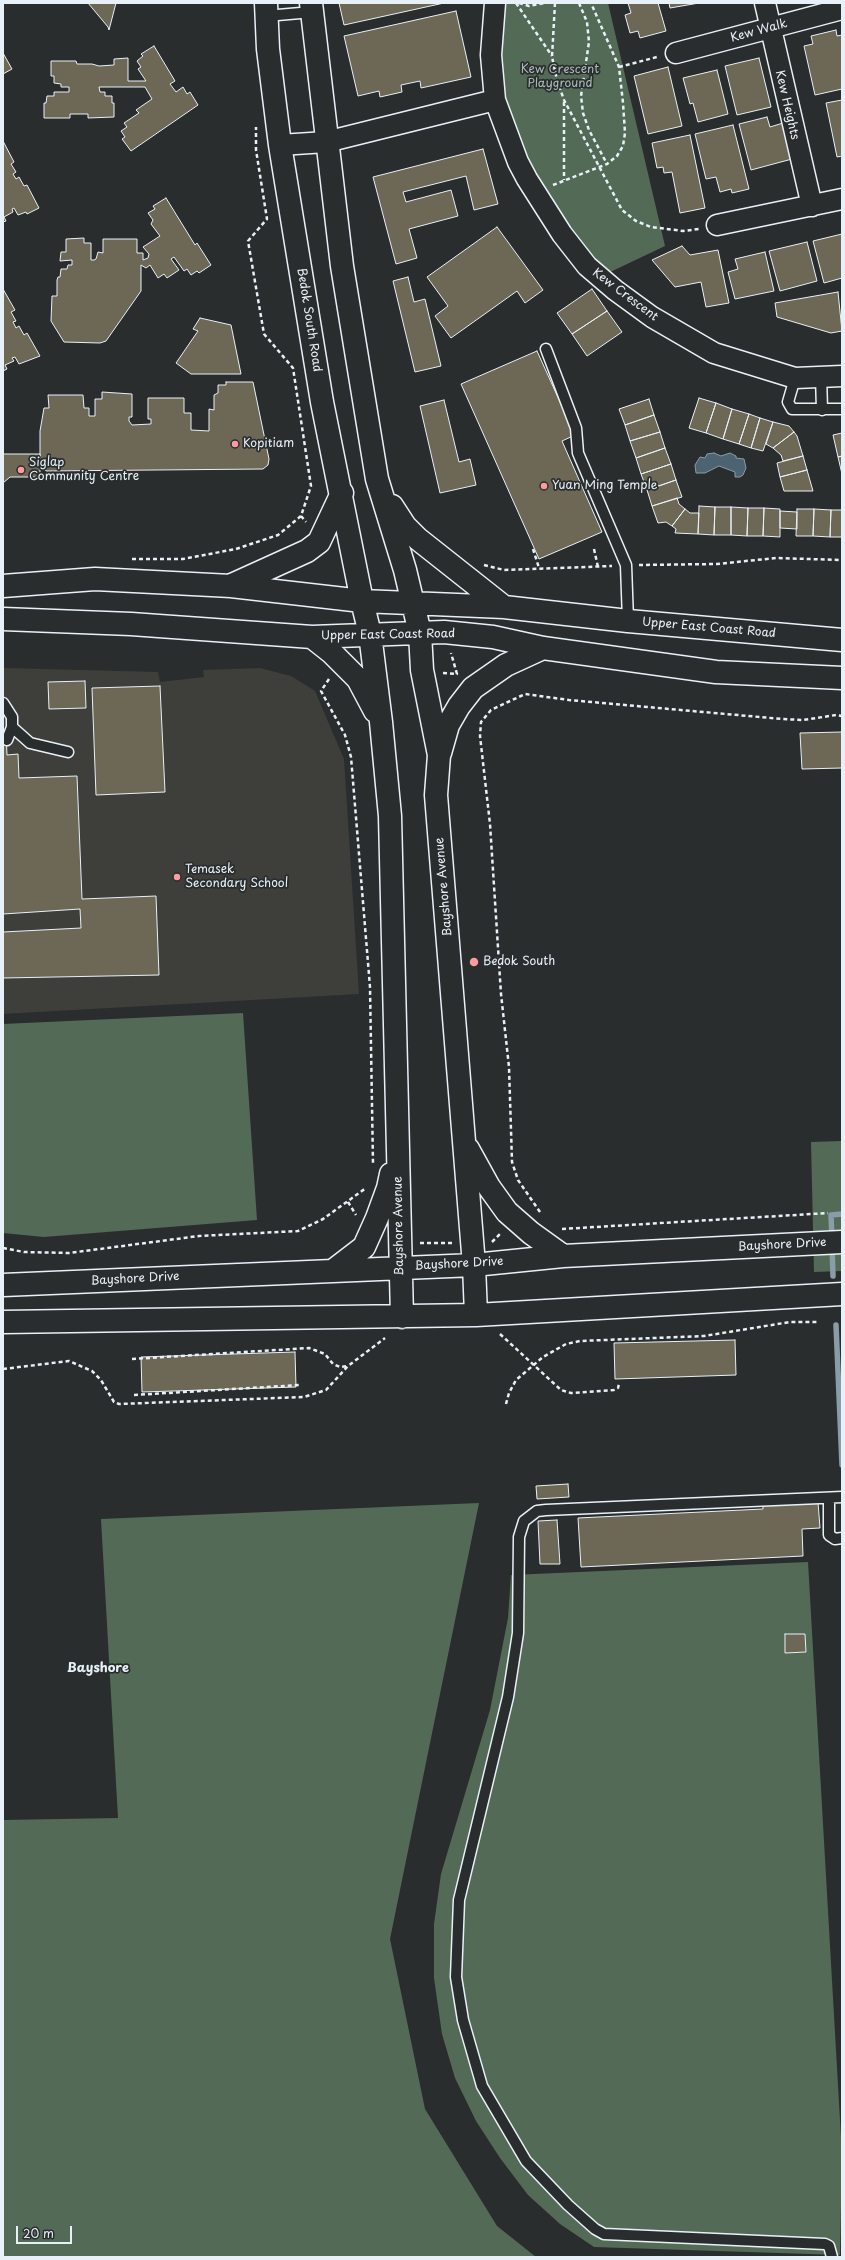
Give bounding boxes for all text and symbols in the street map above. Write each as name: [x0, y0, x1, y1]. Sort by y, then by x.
street label: Kew Walk: [729, 17, 789, 45]
park label: Kew Crescent Playground: [521, 63, 599, 91]
street label: Kew Heights: [772, 69, 802, 141]
street label: Kew Crescent: [589, 266, 661, 324]
street label: Bedok South Road: [294, 267, 324, 373]
place label: Kopitiam: [243, 437, 294, 451]
marker: Kopitiam: [230, 439, 240, 449]
place label: Siglap Community Centre: [29, 456, 139, 484]
marker: Siglap Community Centre: [16, 465, 26, 475]
place label: Yuan Ming Temple: [552, 479, 657, 493]
marker: Yuan Ming Temple: [539, 481, 549, 491]
street label: Upper East Coast Road: [642, 615, 776, 641]
street label: Upper East Coast Road: [321, 627, 455, 643]
street label: Bayshore Avenue: [432, 837, 456, 937]
place label: Temasek Secondary School: [185, 863, 288, 891]
marker: Temasek Secondary School: [172, 872, 182, 882]
place label: Bedok South: [483, 955, 555, 969]
marker: Bedok South: [468, 956, 480, 968]
street label: Bayshore Avenue: [391, 1176, 407, 1276]
street label: Bayshore Drive: [737, 1235, 827, 1255]
street label: Bayshore Drive: [414, 1254, 504, 1274]
street label: Bayshore Drive: [90, 1269, 180, 1289]
district label: Bayshore: [67, 1660, 129, 1676]
scale bar: [18, 2218, 74, 2244]
text: 20 m: [23, 2224, 54, 2242]

